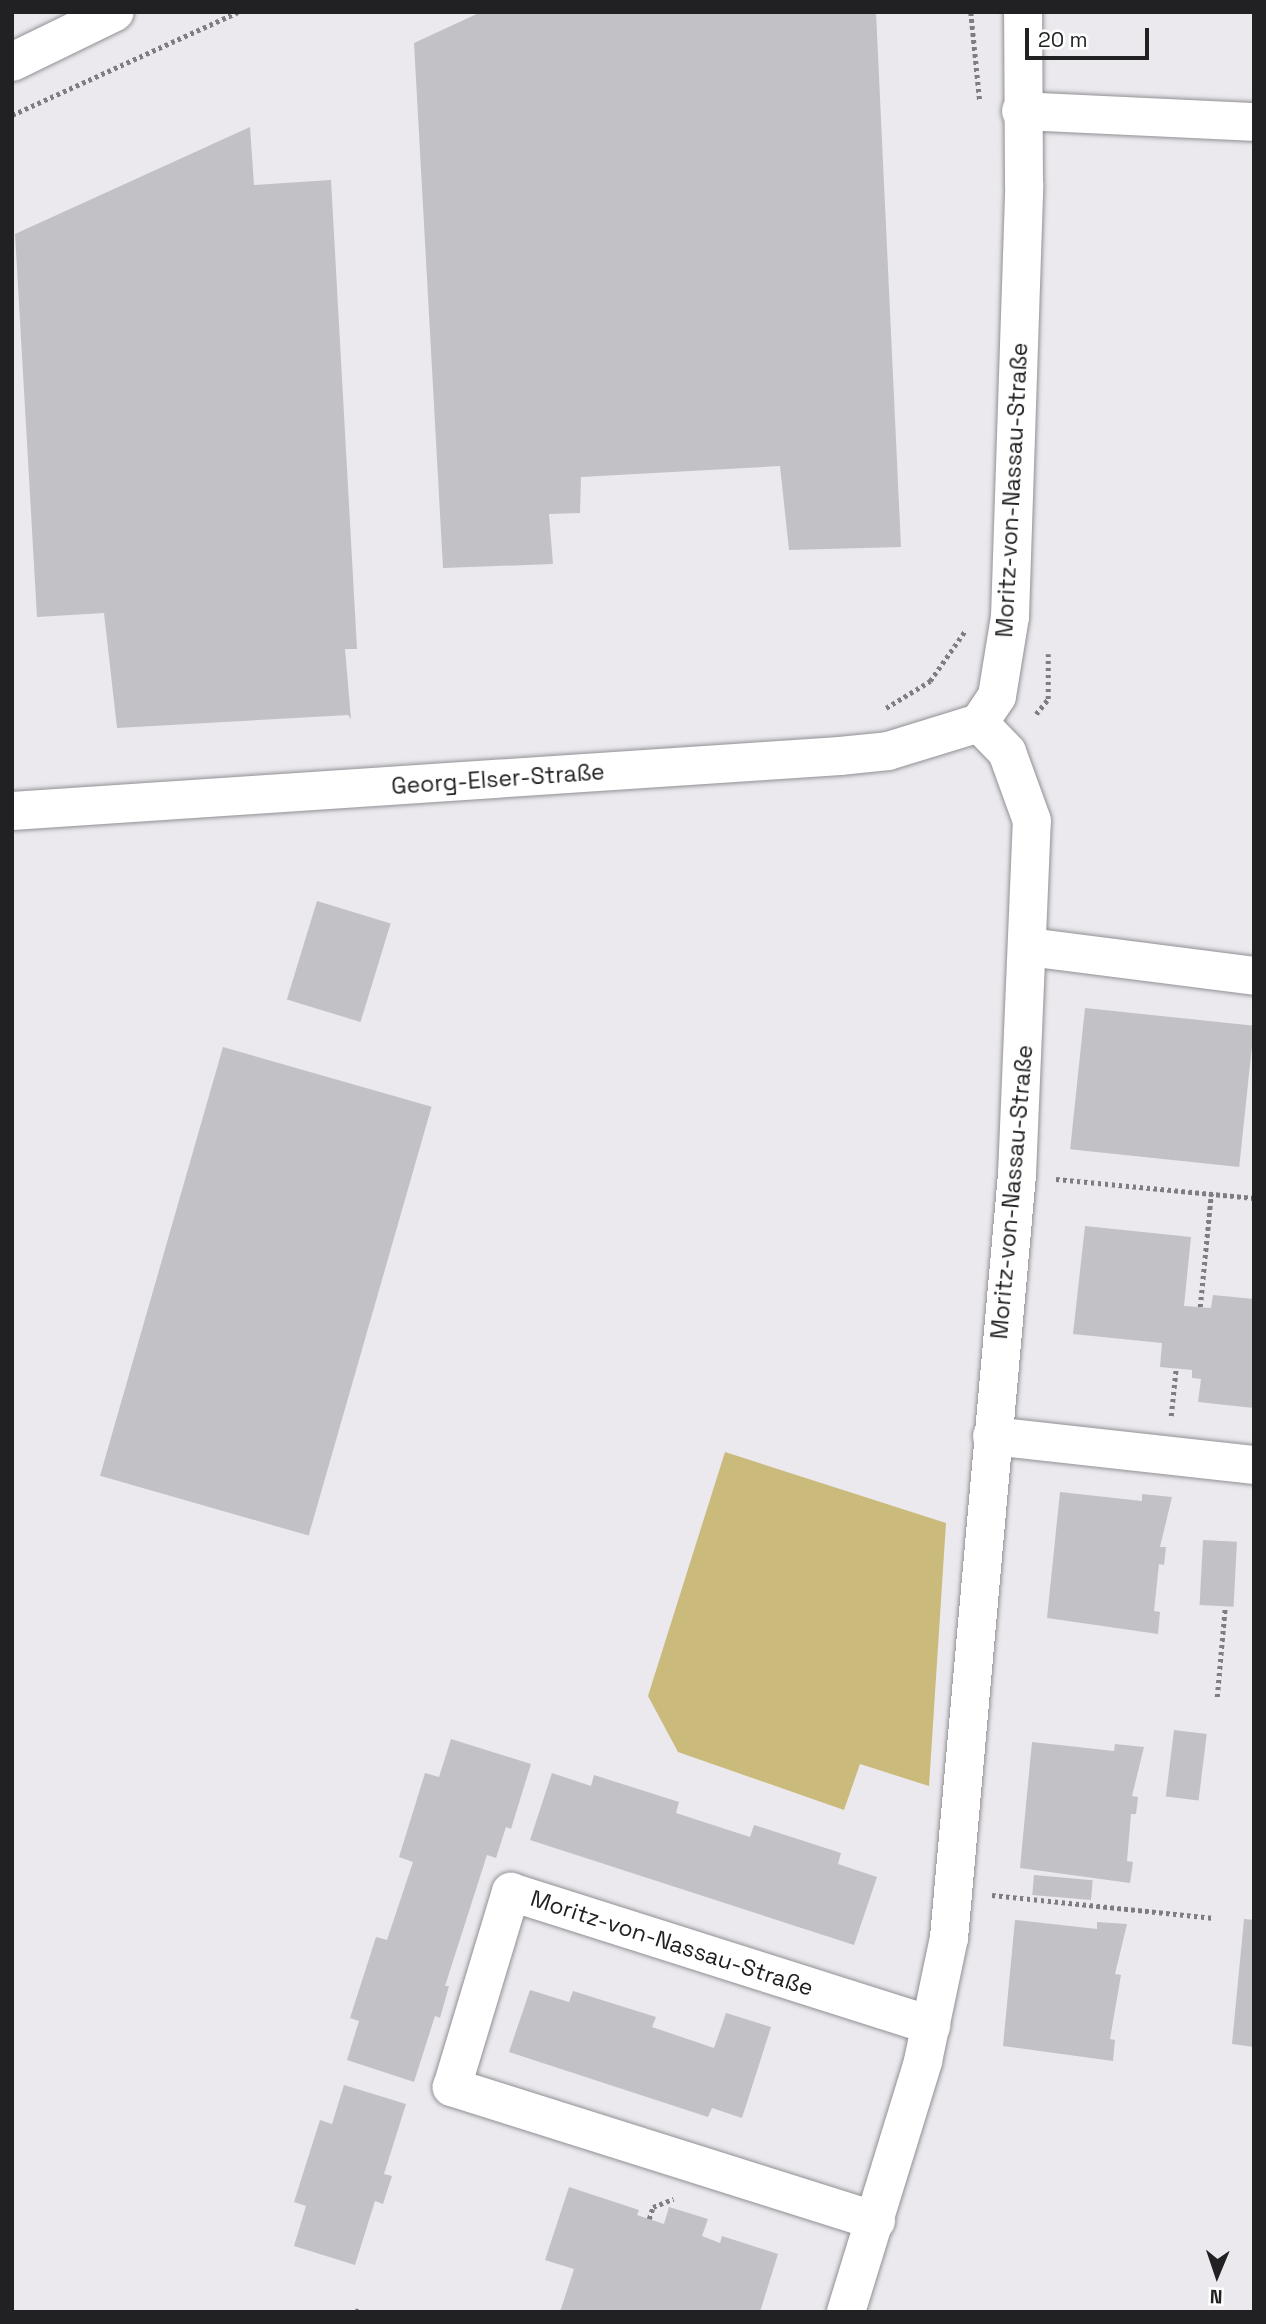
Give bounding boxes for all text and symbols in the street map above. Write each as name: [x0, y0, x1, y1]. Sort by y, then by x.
scale bar: [1028, 14, 1152, 58]
text: 20 m: [1038, 26, 1088, 53]
street label: Moritz-von-Nassau-Straße: [990, 342, 1034, 638]
street label: Georg-Elser-Straße: [390, 758, 606, 800]
street label: Moritz-von-Nassau-Straße: [985, 1044, 1039, 1340]
street label: Moritz-von-Nassau-Straße: [527, 1884, 817, 2002]
north arrow: [1182, 2240, 1252, 2310]
text: N: [1209, 2284, 1223, 2309]

